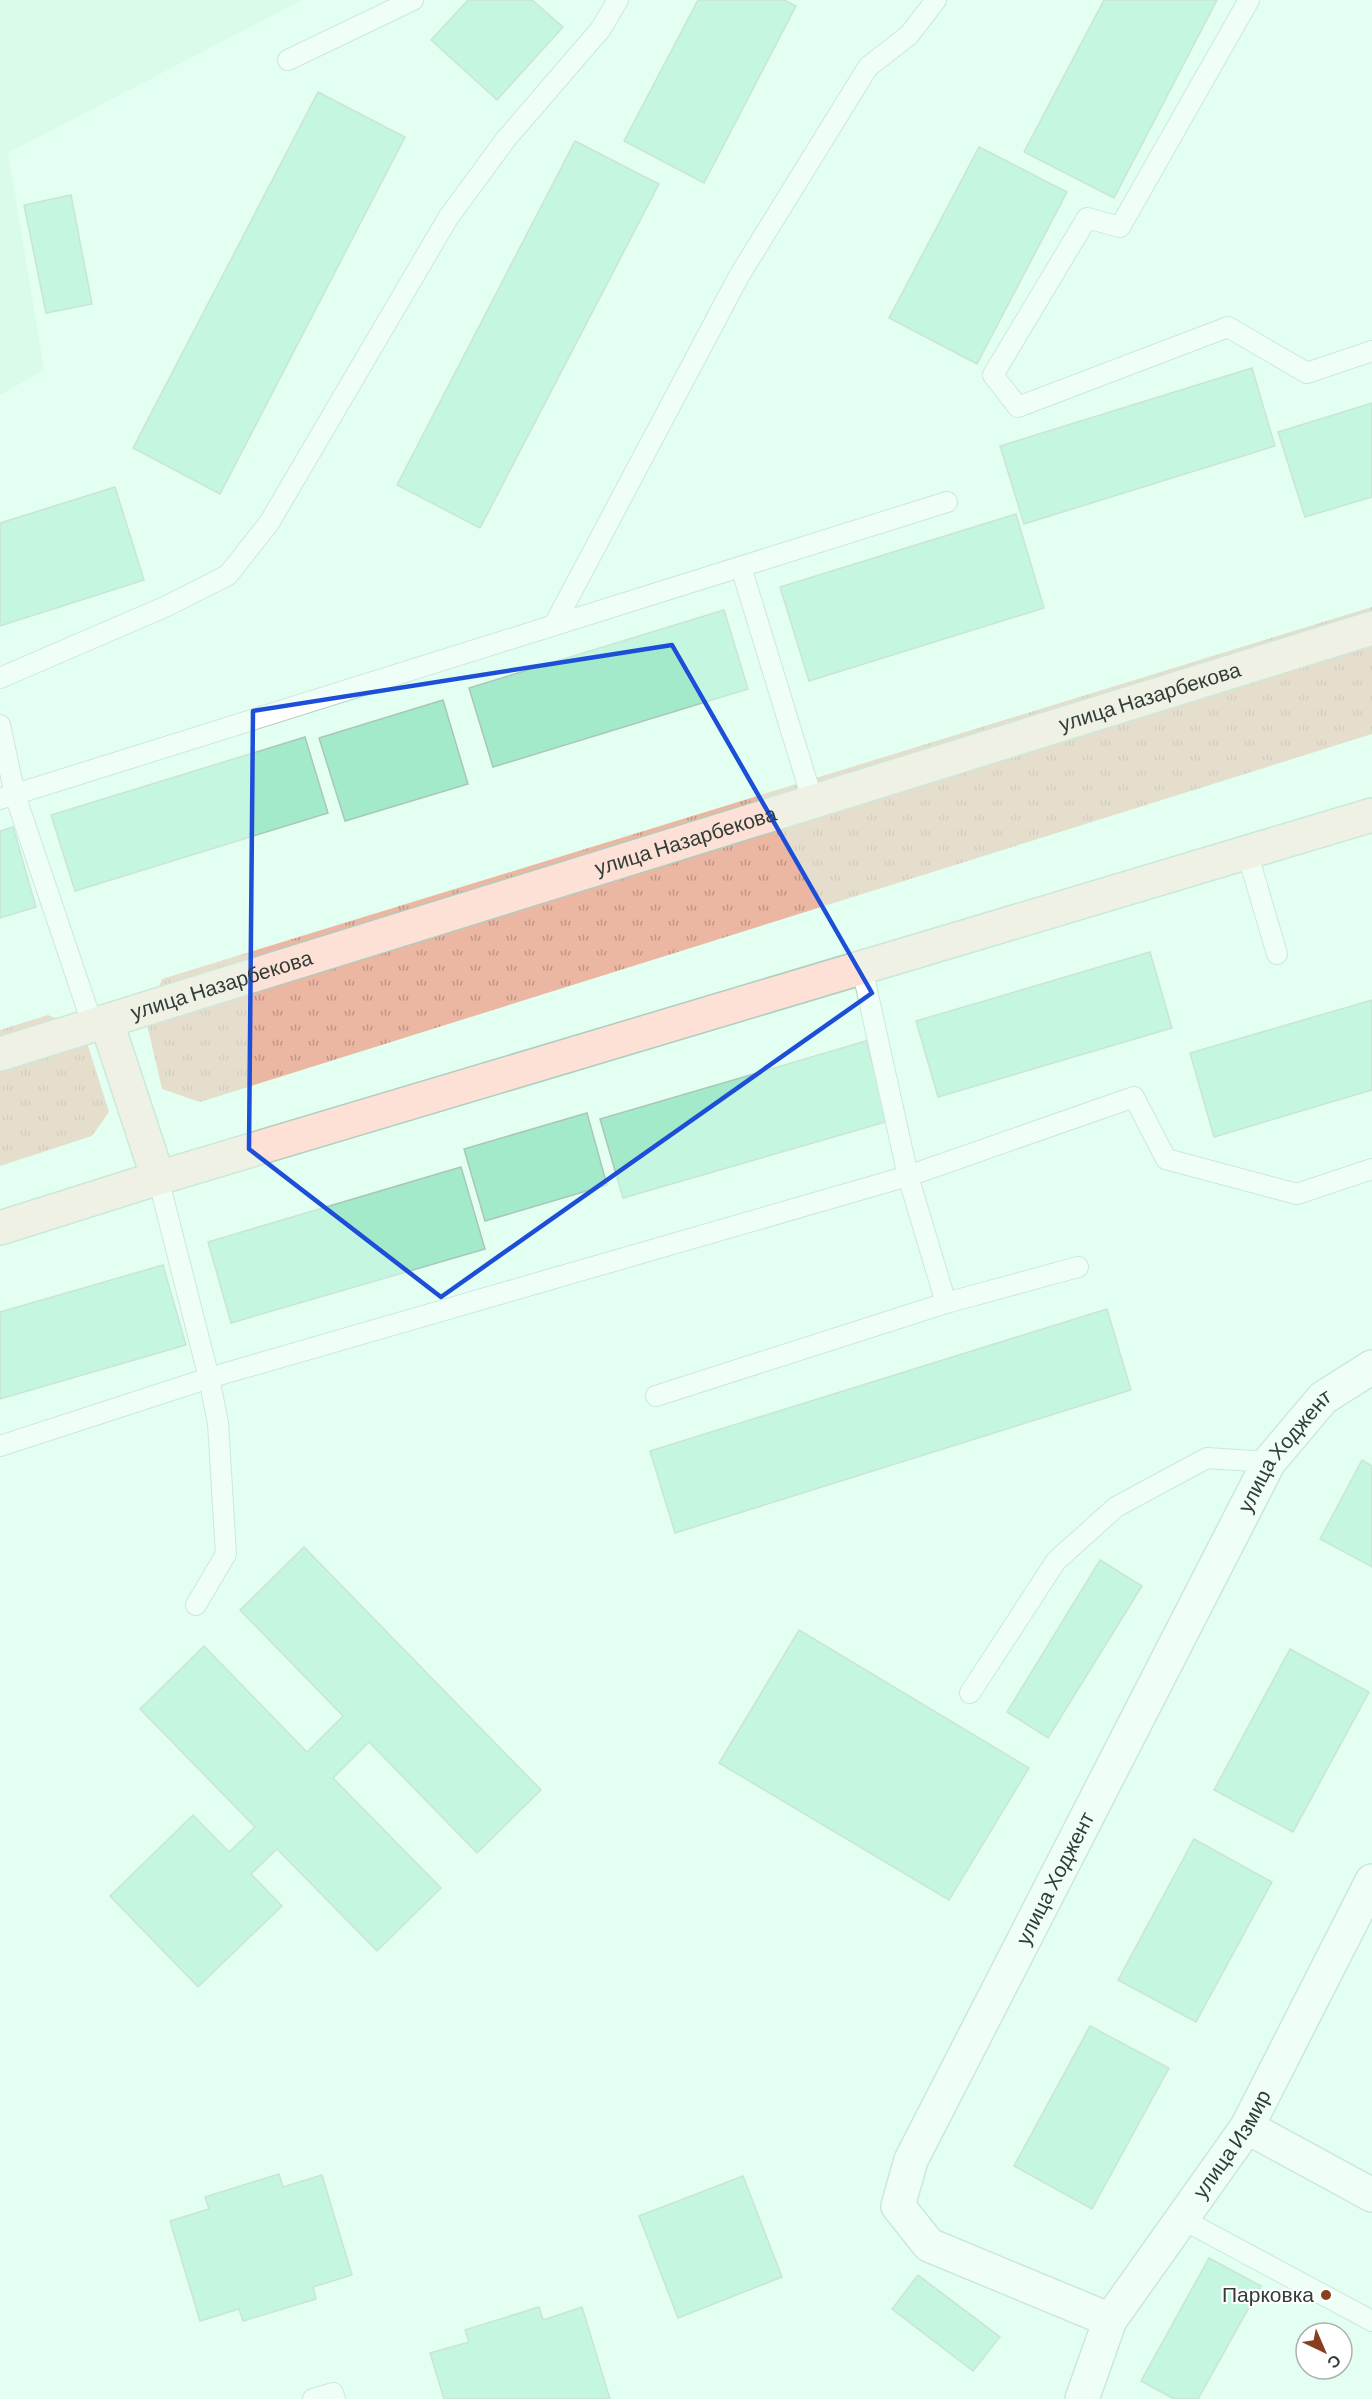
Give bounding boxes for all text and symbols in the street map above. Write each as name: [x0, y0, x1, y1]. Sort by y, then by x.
street label: улица Назарбекова: [1056, 656, 1244, 735]
street label: улица Назарбекова: [591, 800, 779, 880]
street label: улица Назарбекова: [127, 944, 315, 1024]
street label: улица Ходжент: [1231, 1382, 1335, 1516]
street label: улица Ходжент: [1010, 1807, 1099, 1948]
street label: улица Измир: [1187, 2085, 1275, 2202]
place label: Парковка: [1222, 2281, 1314, 2306]
marker: Парковка: [1319, 2288, 1333, 2302]
north arrow: [1294, 2321, 1354, 2381]
text: С: [1324, 2351, 1346, 2373]

